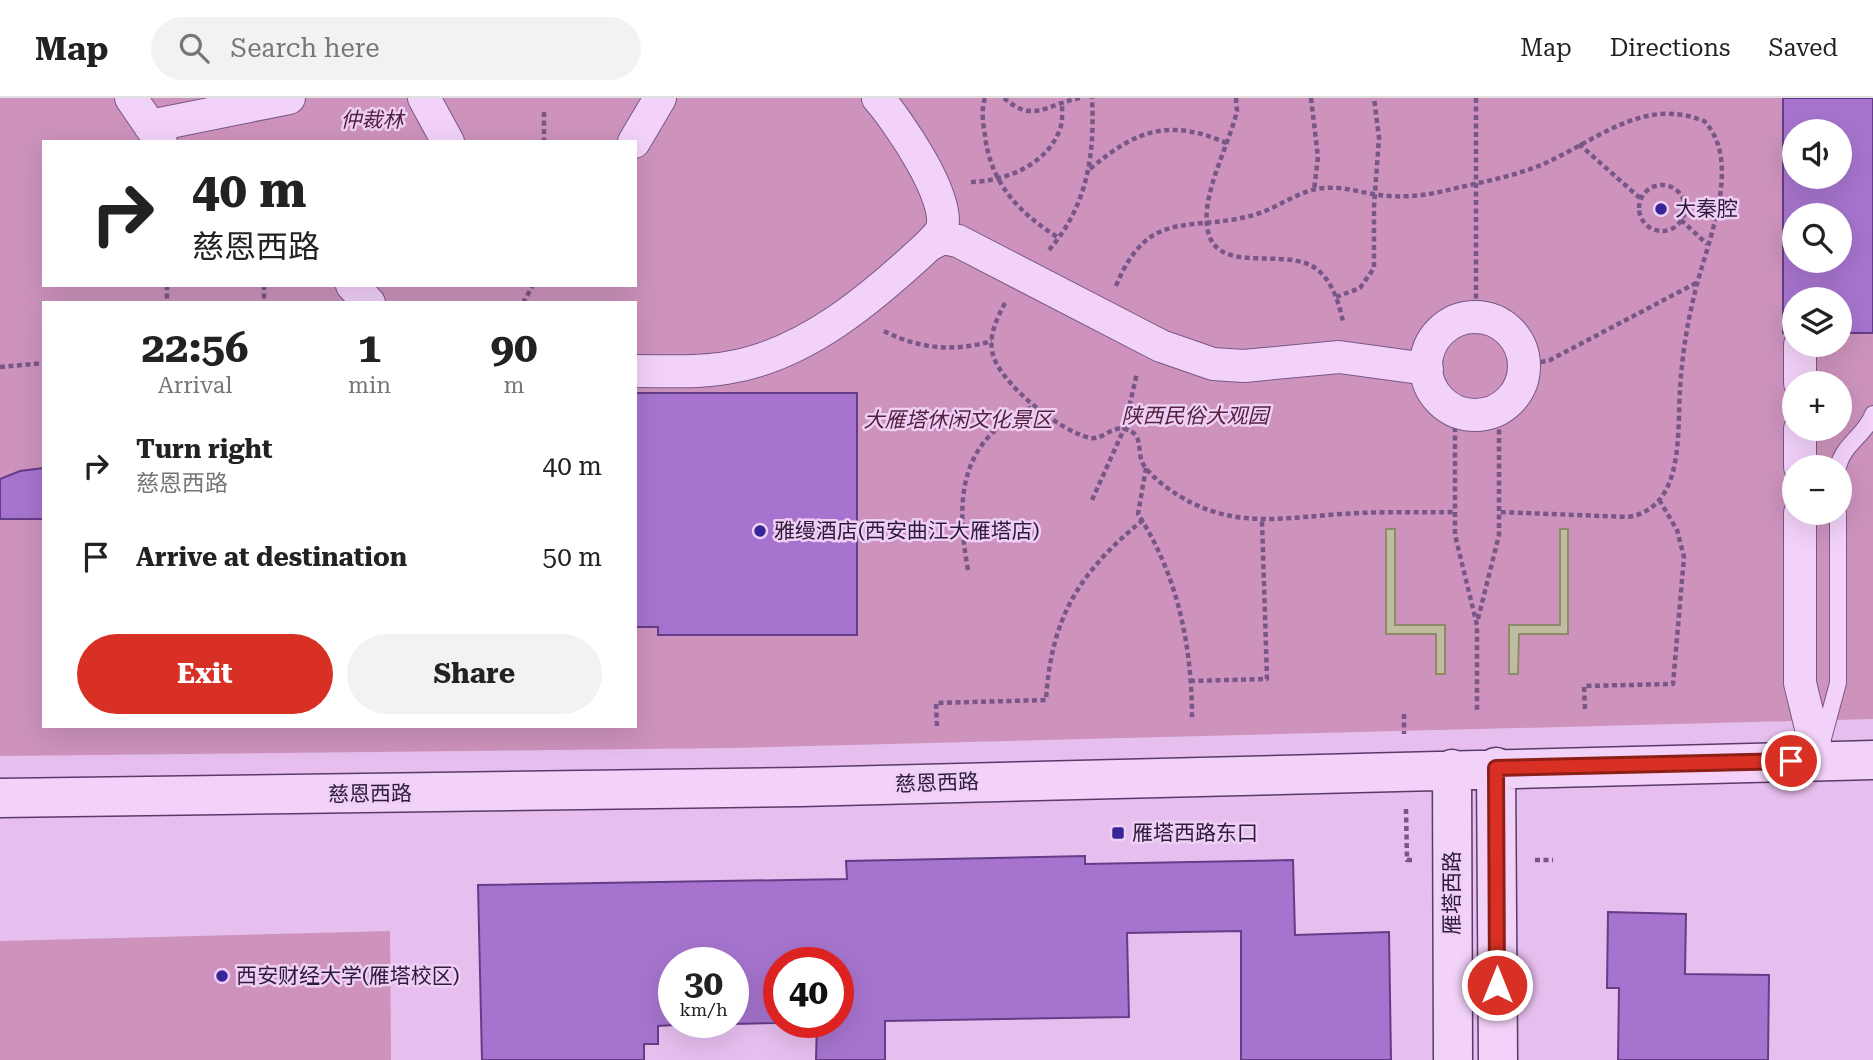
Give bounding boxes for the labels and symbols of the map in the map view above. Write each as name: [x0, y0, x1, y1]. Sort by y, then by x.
park label: 仲裁林: [341, 108, 406, 132]
place label: 大秦腔: [1675, 197, 1738, 221]
marker: 大秦腔: [1653, 201, 1669, 217]
park label: 陕西民俗大观园: [1122, 404, 1271, 428]
park label: 大雁塔休闲文化景区: [864, 408, 1055, 432]
place label: 雅缦酒店(西安曲江大雁塔店): [774, 519, 1040, 543]
marker: 雅缦酒店(西安曲江大雁塔店): [752, 523, 768, 539]
pin: [1761, 731, 1821, 791]
street label: 慈恩西路: [895, 770, 979, 796]
street label: 慈恩西路: [328, 781, 412, 807]
place label: 雁塔西路东口: [1132, 821, 1258, 845]
marker: 雁塔西路东口: [1110, 825, 1126, 841]
street label: 雁塔西路: [1440, 851, 1464, 935]
speed limit sign: 40: [763, 947, 854, 1038]
position arrow: [1460, 948, 1534, 1022]
place label: 西安财经大学(雁塔校区): [236, 964, 460, 988]
marker: 西安财经大学(雁塔校区): [214, 968, 230, 984]

